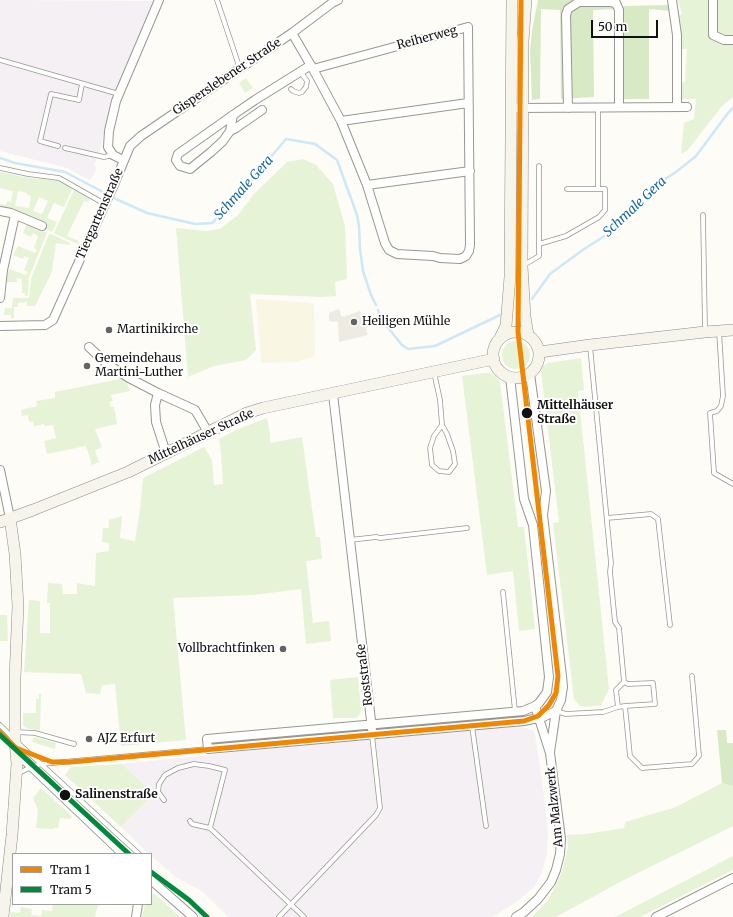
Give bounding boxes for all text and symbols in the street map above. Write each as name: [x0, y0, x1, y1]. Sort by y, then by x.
scale bar: [593, 12, 660, 38]
text: 50 m: [598, 19, 627, 34]
street label: Reiherweg: [395, 23, 459, 53]
street label: Gisperslebener Straße: [170, 35, 284, 119]
water label: Schmale Gera: [211, 153, 277, 223]
street label: Tiergartenstraße: [73, 166, 127, 262]
water label: Schmale Gera: [600, 174, 670, 240]
place label: Heiligen Mühle: [362, 315, 450, 329]
marker: Heiligen Mühle: [349, 317, 359, 327]
place label: Martinikirche: [117, 323, 198, 337]
marker: Martinikirche: [104, 325, 114, 335]
place label: Gemeindehaus Martini-Luther: [95, 352, 183, 380]
marker: Gemeindehaus Martini-Luther: [82, 361, 92, 371]
place label: Mittelhäuser Straße: [537, 399, 613, 427]
street label: Mittelhäuser Straße: [146, 406, 256, 468]
marker: Mittelhäuser Straße: [520, 406, 534, 420]
place label: Vollbrachtfinken: [178, 642, 275, 656]
street label: Roststraße: [354, 643, 376, 707]
marker: Vollbrachtfinken: [278, 644, 288, 654]
place label: AJZ Erfurt: [97, 732, 155, 746]
marker: AJZ Erfurt: [84, 734, 94, 744]
street label: Am Malzwerk: [544, 766, 566, 848]
marker: Salinenstraße: [58, 788, 72, 802]
place label: Salinenstraße: [75, 788, 158, 802]
legend: [12, 853, 152, 905]
text: Tram 1: [50, 862, 90, 877]
text: Tram 5: [50, 882, 92, 897]

